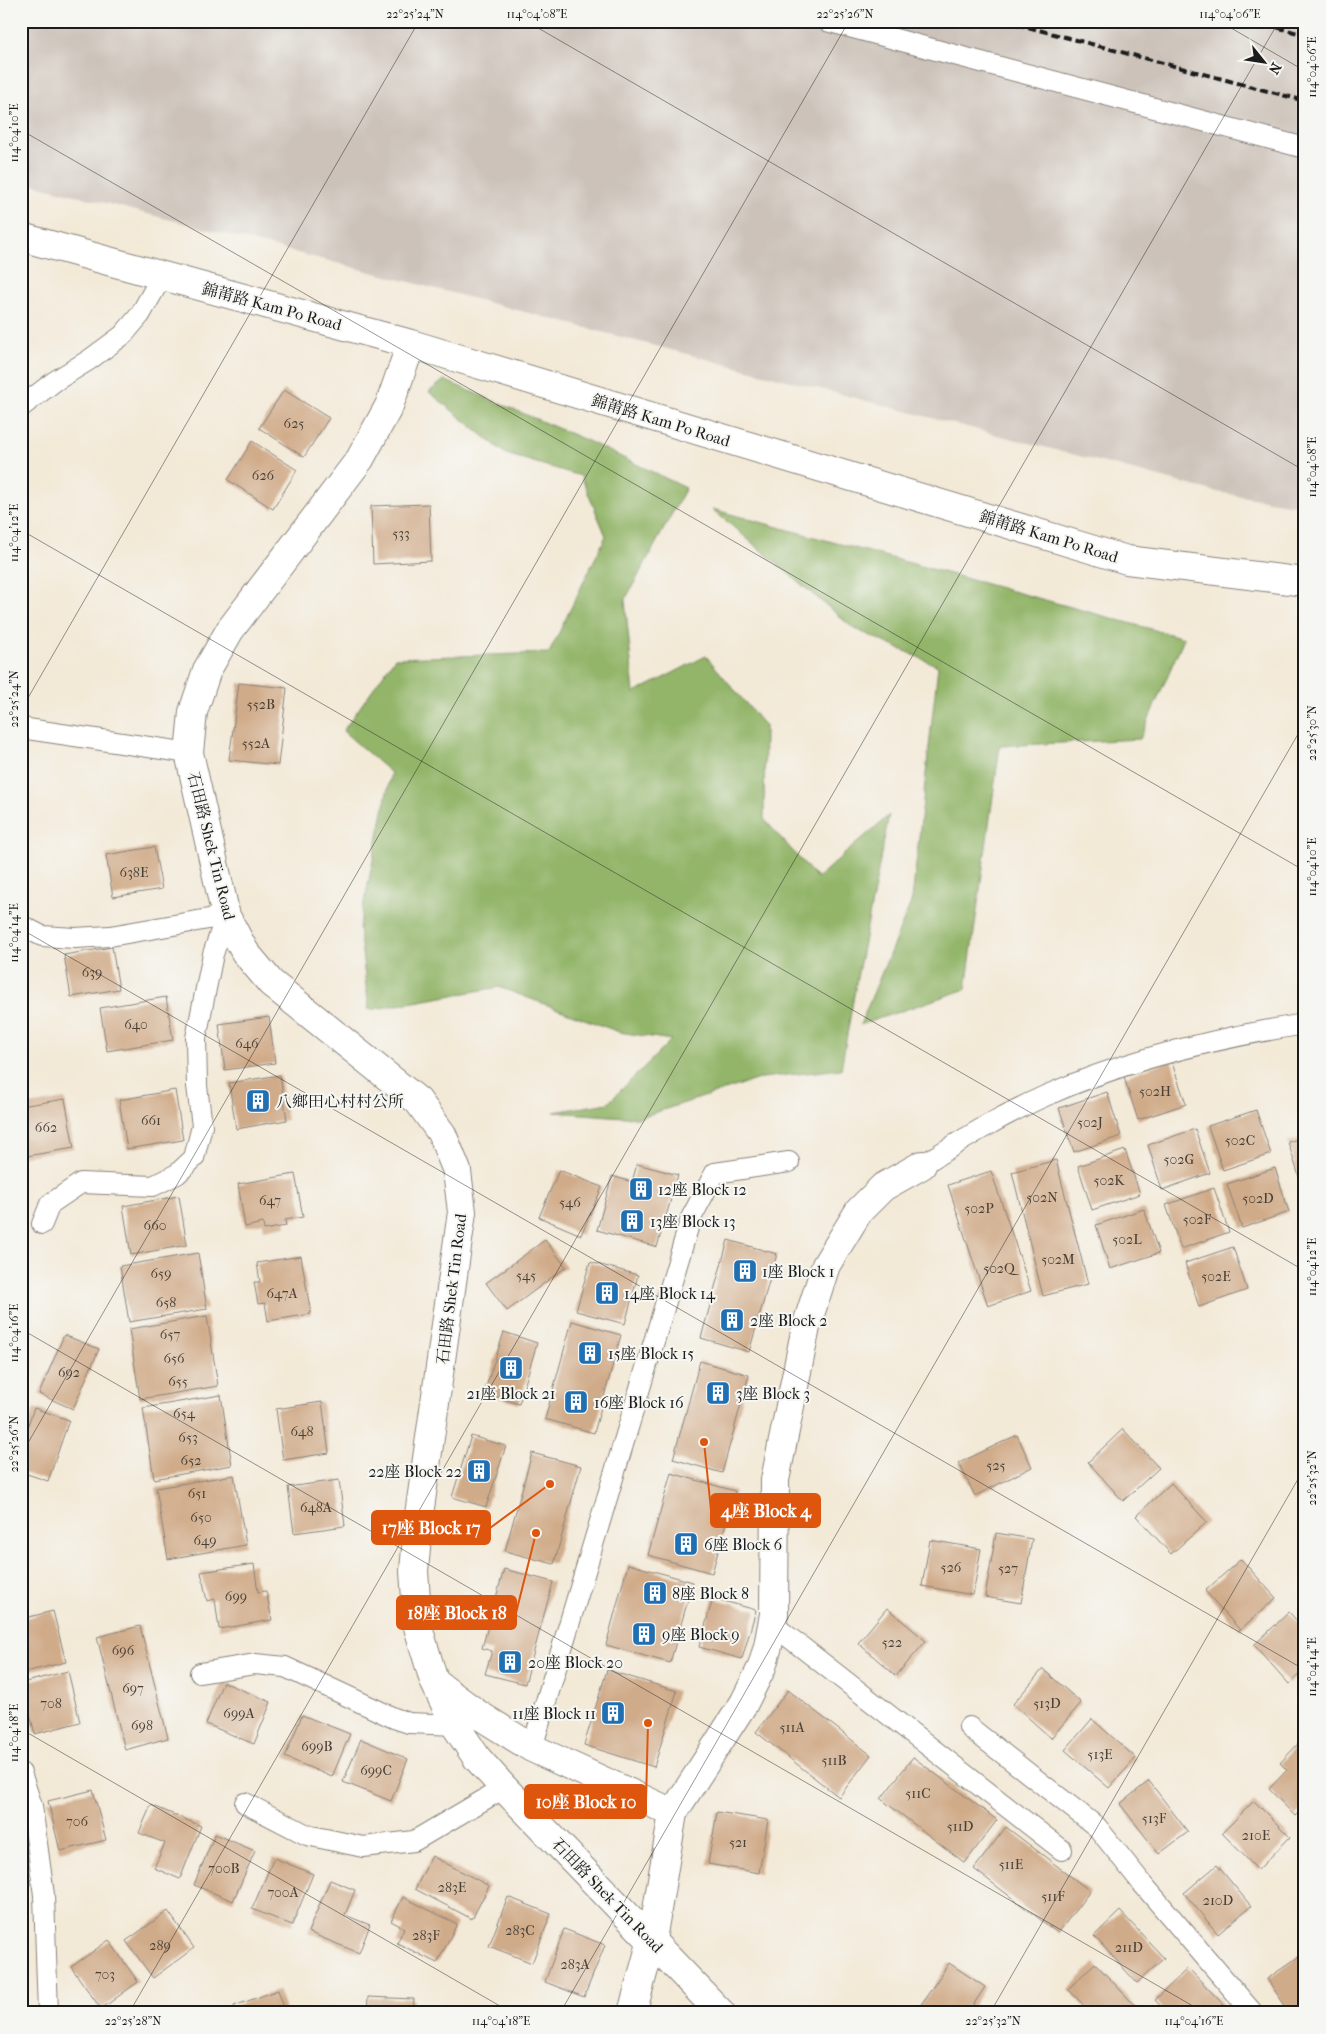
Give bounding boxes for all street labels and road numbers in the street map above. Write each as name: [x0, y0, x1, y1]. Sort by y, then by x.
street label: 錦莆路 Kam Po Road: [199, 278, 344, 334]
street label: 錦莆路 Kam Po Road: [588, 390, 733, 451]
street label: 錦莆路 Kam Po Road: [976, 506, 1121, 567]
street label: 石田路 Shek Tin Road: [184, 770, 239, 922]
street label: 石田路 Shek Tin Road: [433, 1212, 470, 1365]
street label: 石田路 Shek Tin Road: [548, 1834, 667, 1957]

